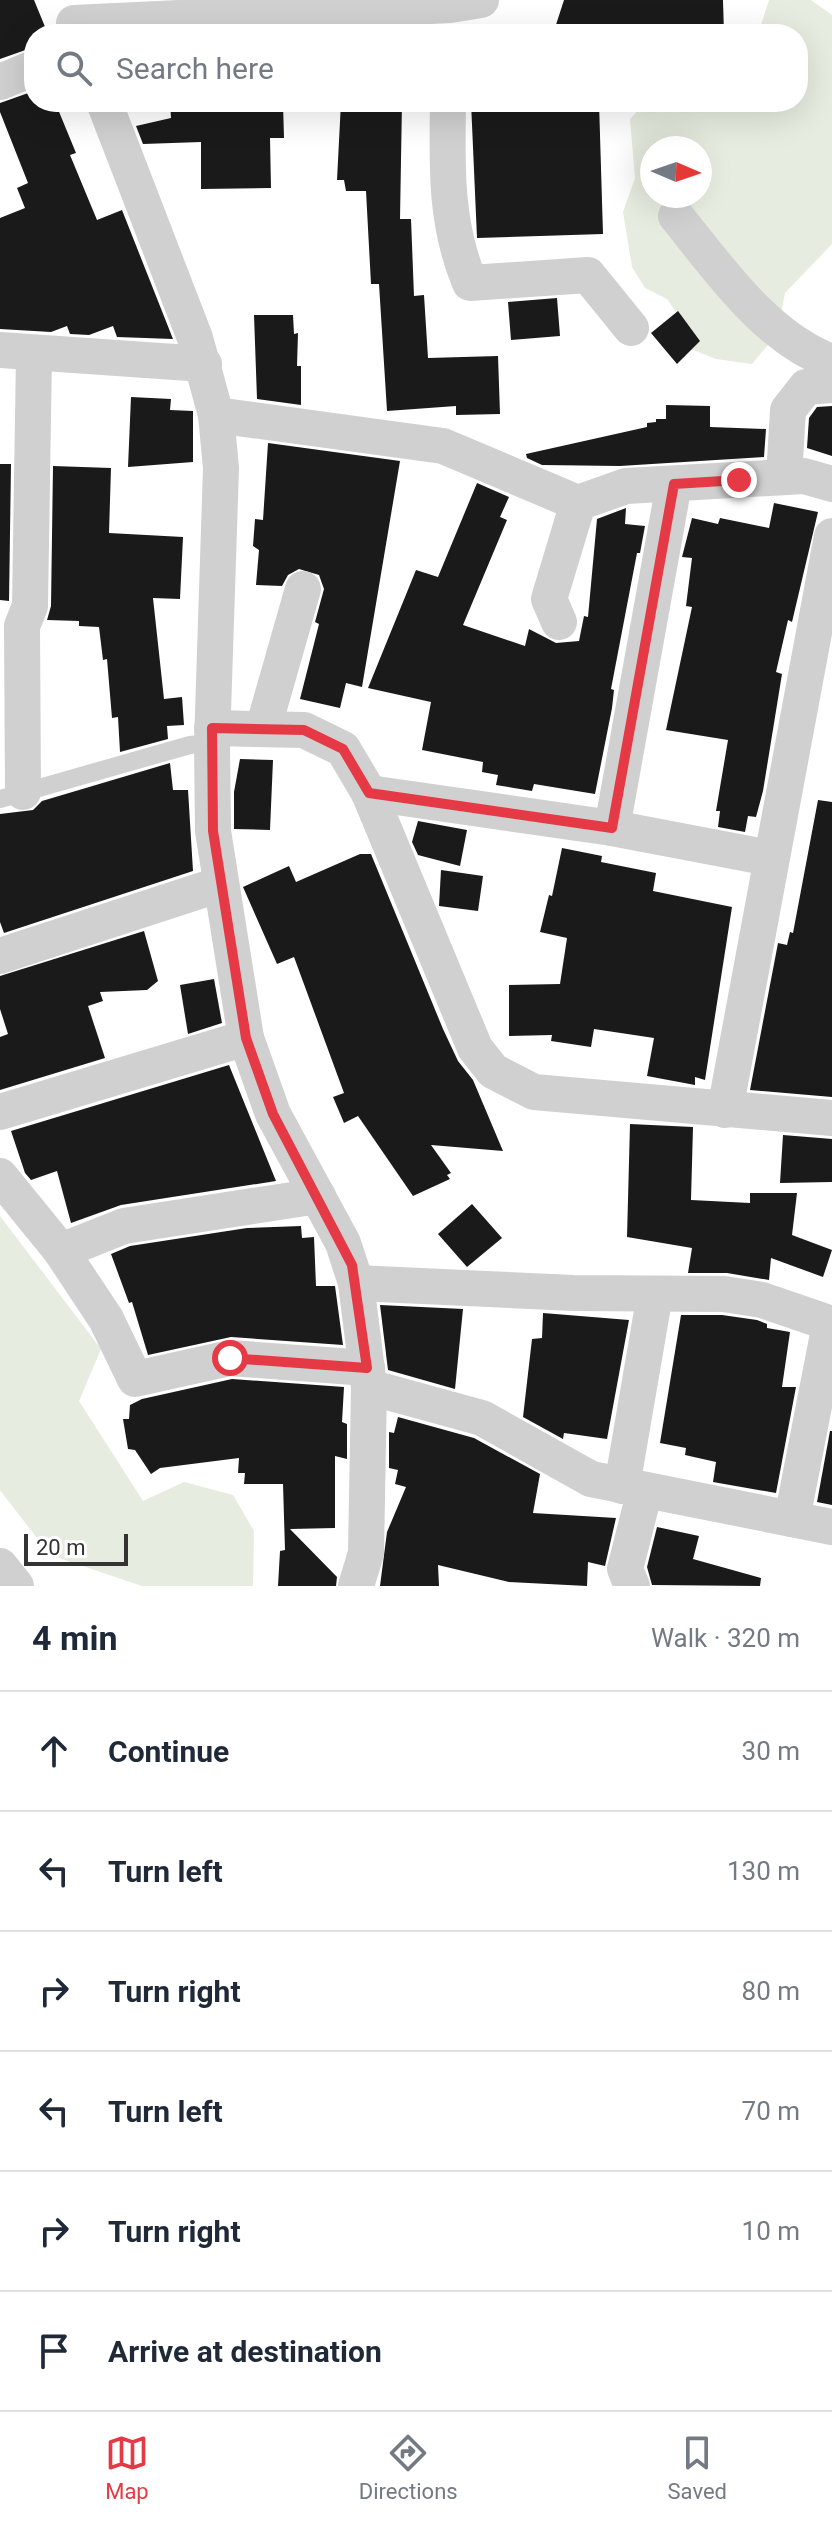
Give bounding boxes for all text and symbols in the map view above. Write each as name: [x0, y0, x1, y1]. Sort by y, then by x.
search box: [24, 24, 808, 112]
icon: search: [52, 46, 96, 90]
text: Search here: [116, 51, 274, 86]
north arrow: [640, 136, 712, 208]
route end: [721, 462, 757, 498]
route start: [212, 1340, 248, 1376]
scale bar: [24, 1530, 128, 1566]
text: 20 m: [36, 1535, 85, 1560]
text: 4 min: [32, 1618, 117, 1658]
text: Walk · 320 m: [651, 1623, 800, 1653]
icon: ahead: [32, 1729, 76, 1773]
text: Continue: [108, 1734, 229, 1769]
text: 30 m: [742, 1736, 800, 1766]
icon: left: [32, 1849, 76, 1893]
text: Turn left: [108, 1854, 223, 1889]
text: 130 m: [727, 1856, 800, 1886]
icon: right: [32, 1969, 76, 2013]
text: Turn right: [108, 1974, 241, 2009]
text: 80 m: [742, 1976, 800, 2006]
icon: left: [32, 2089, 76, 2133]
text: Turn left: [108, 2094, 223, 2129]
text: 70 m: [742, 2096, 800, 2126]
icon: right: [32, 2209, 76, 2253]
text: Turn right: [108, 2214, 241, 2249]
text: 10 m: [742, 2216, 800, 2246]
icon: arrive: [32, 2329, 76, 2373]
text: Arrive at destination: [108, 2334, 382, 2369]
tab: Map: [105, 2431, 149, 2504]
tab: Directions: [359, 2431, 458, 2504]
tab: Saved: [668, 2431, 727, 2504]

